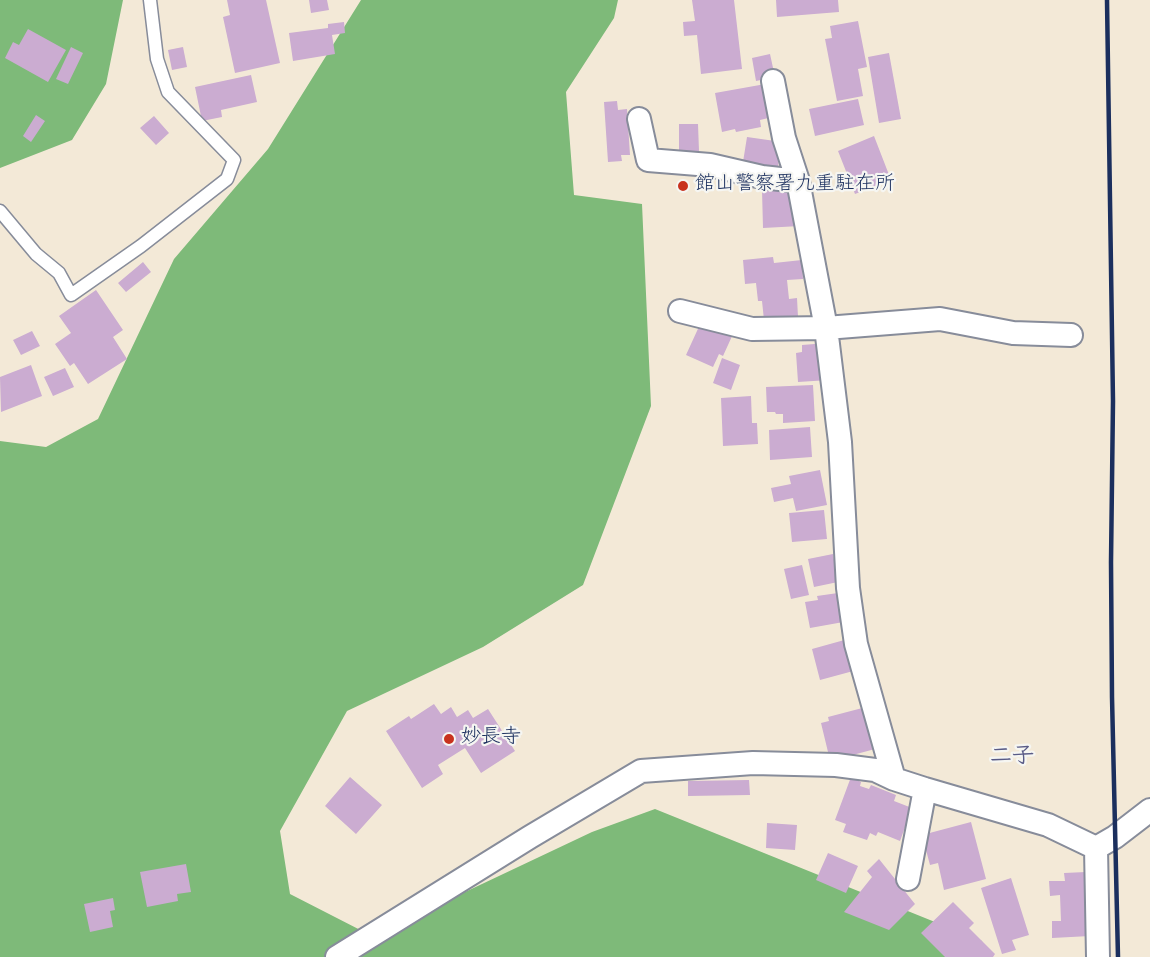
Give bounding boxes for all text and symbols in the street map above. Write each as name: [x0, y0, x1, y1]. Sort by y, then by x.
place label: 館山警察署九重駐在所: [695, 174, 895, 198]
marker: 館山警察署九重駐在所: [676, 179, 690, 193]
place label: 妙長寺: [461, 727, 521, 751]
marker: 妙長寺: [442, 732, 456, 746]
district label: 二子: [990, 745, 1034, 771]

